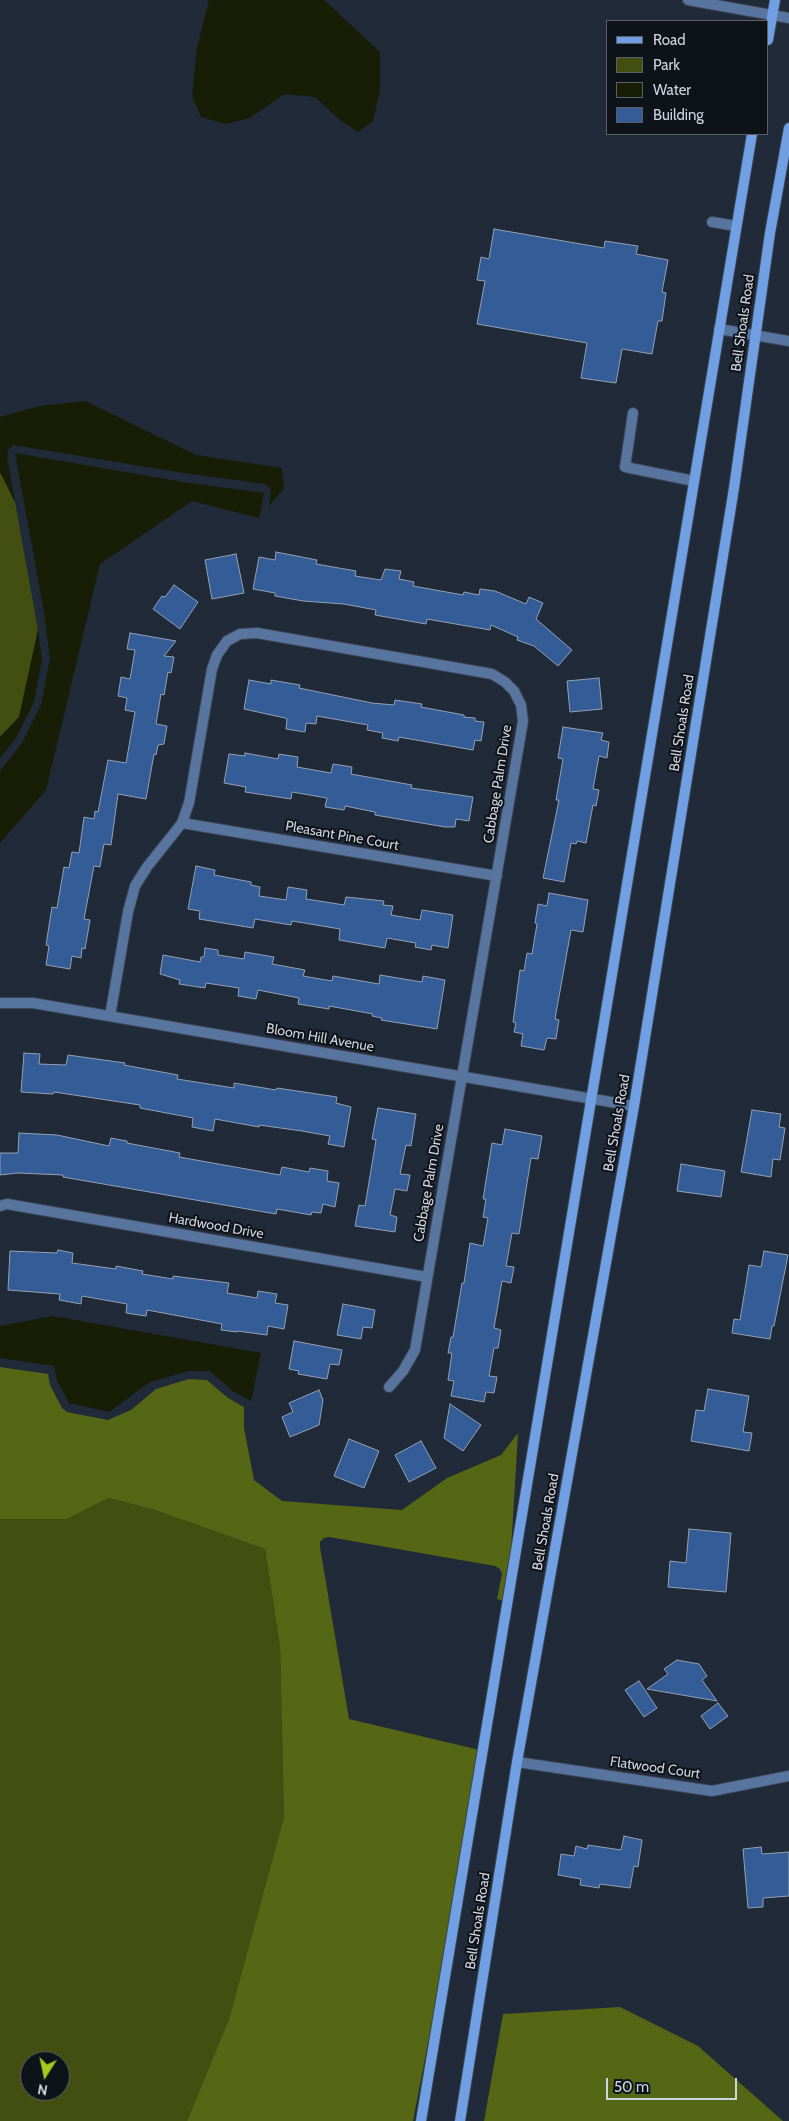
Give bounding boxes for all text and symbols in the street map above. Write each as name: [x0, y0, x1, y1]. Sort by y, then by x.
legend: [606, 20, 769, 135]
text: Road: [653, 31, 686, 49]
text: Park: [653, 56, 680, 74]
text: Water: [653, 81, 691, 99]
text: Building: [653, 106, 704, 124]
street label: Bell Shoals Road: [728, 273, 758, 373]
street label: Bell Shoals Road: [666, 673, 698, 773]
street label: Cabbage Palm Drive: [480, 724, 516, 844]
street label: Pleasant Pine Court: [284, 818, 400, 854]
street label: Bloom Hill Avenue: [265, 1020, 375, 1056]
street label: Bell Shoals Road: [600, 1073, 634, 1173]
street label: Cabbage Palm Drive: [410, 1123, 448, 1243]
street label: Hardwood Drive: [167, 1209, 265, 1243]
street label: Bell Shoals Road: [529, 1472, 563, 1572]
street label: Flatwood Court: [609, 1753, 701, 1783]
street label: Bell Shoals Road: [462, 1871, 494, 1971]
north arrow: [20, 2051, 70, 2101]
scale bar: [609, 2068, 740, 2100]
text: 50 m: [614, 2078, 649, 2096]
text: N: [36, 2080, 49, 2100]

